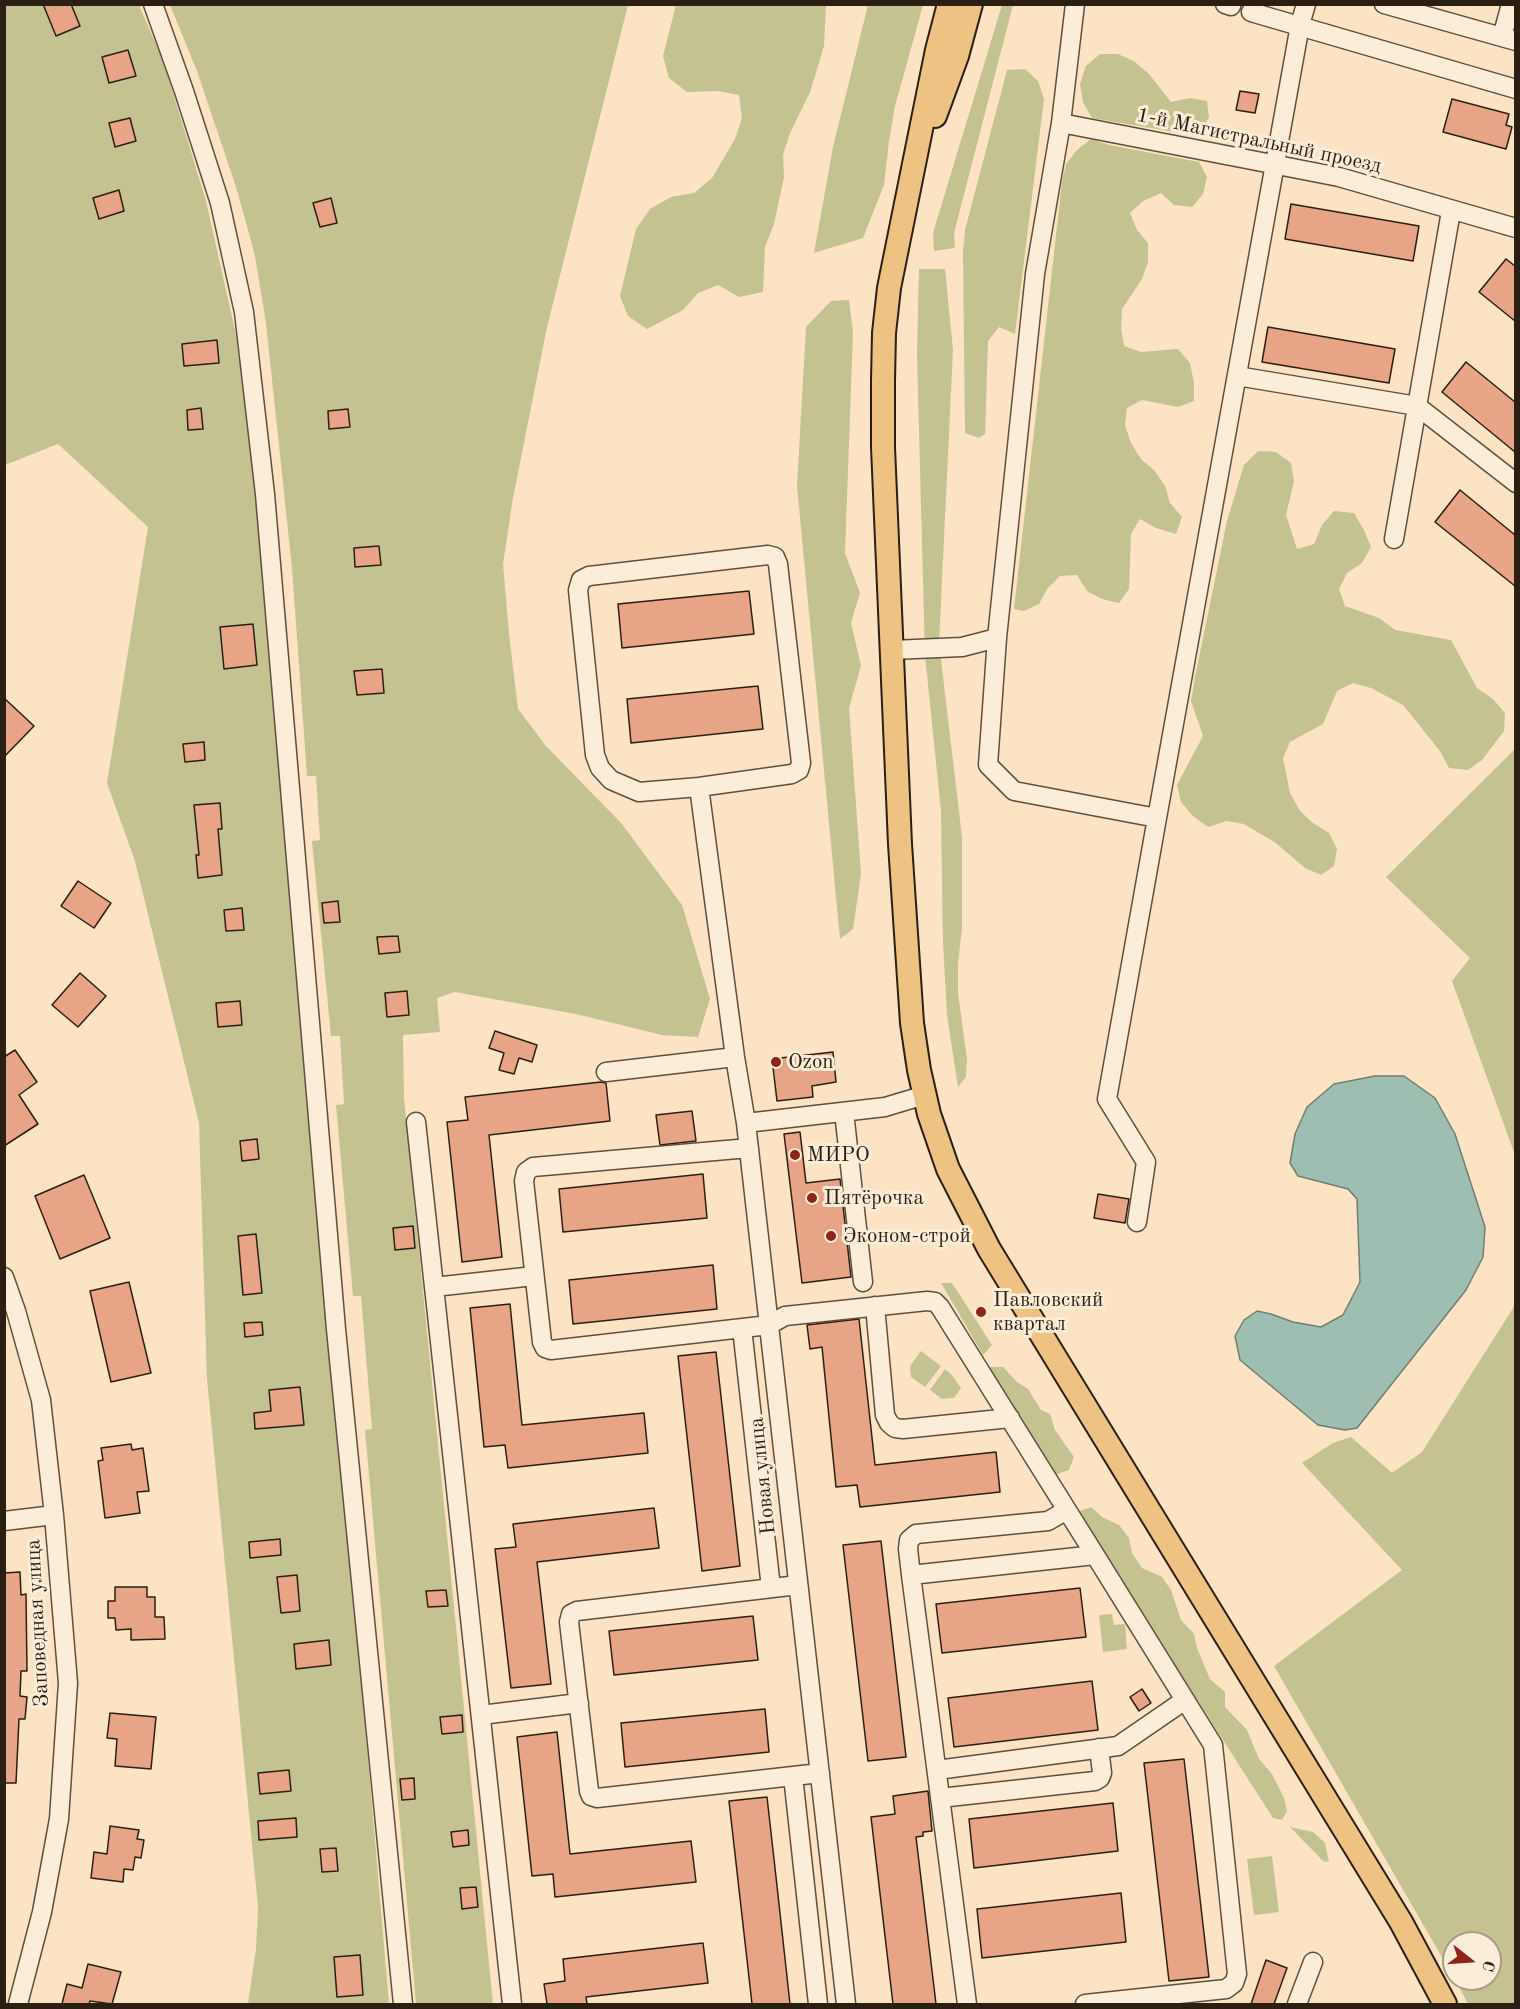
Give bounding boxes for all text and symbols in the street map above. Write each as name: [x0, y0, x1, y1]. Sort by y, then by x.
street label: 1-й Магистральный проезд: [1134, 103, 1384, 179]
place label: Ozon: [788, 1049, 834, 1075]
marker: Ozon: [769, 1055, 783, 1069]
place label: МИРО: [807, 1142, 870, 1168]
marker: МИРО: [788, 1148, 802, 1162]
place label: Пятёрочка: [824, 1185, 924, 1211]
marker: Пятёрочка: [805, 1191, 819, 1205]
place label: Эконом-строй: [843, 1223, 971, 1249]
marker: Эконом-строй: [824, 1229, 838, 1243]
place label: Павловский квартал: [993, 1287, 1103, 1337]
marker: Павловский квартал: [974, 1305, 988, 1319]
street label: Новая улица: [744, 1416, 782, 1536]
street label: Заповедная улица: [21, 1539, 55, 1707]
north arrow: [1442, 1931, 1502, 1991]
text: С: [1478, 1958, 1496, 1973]

